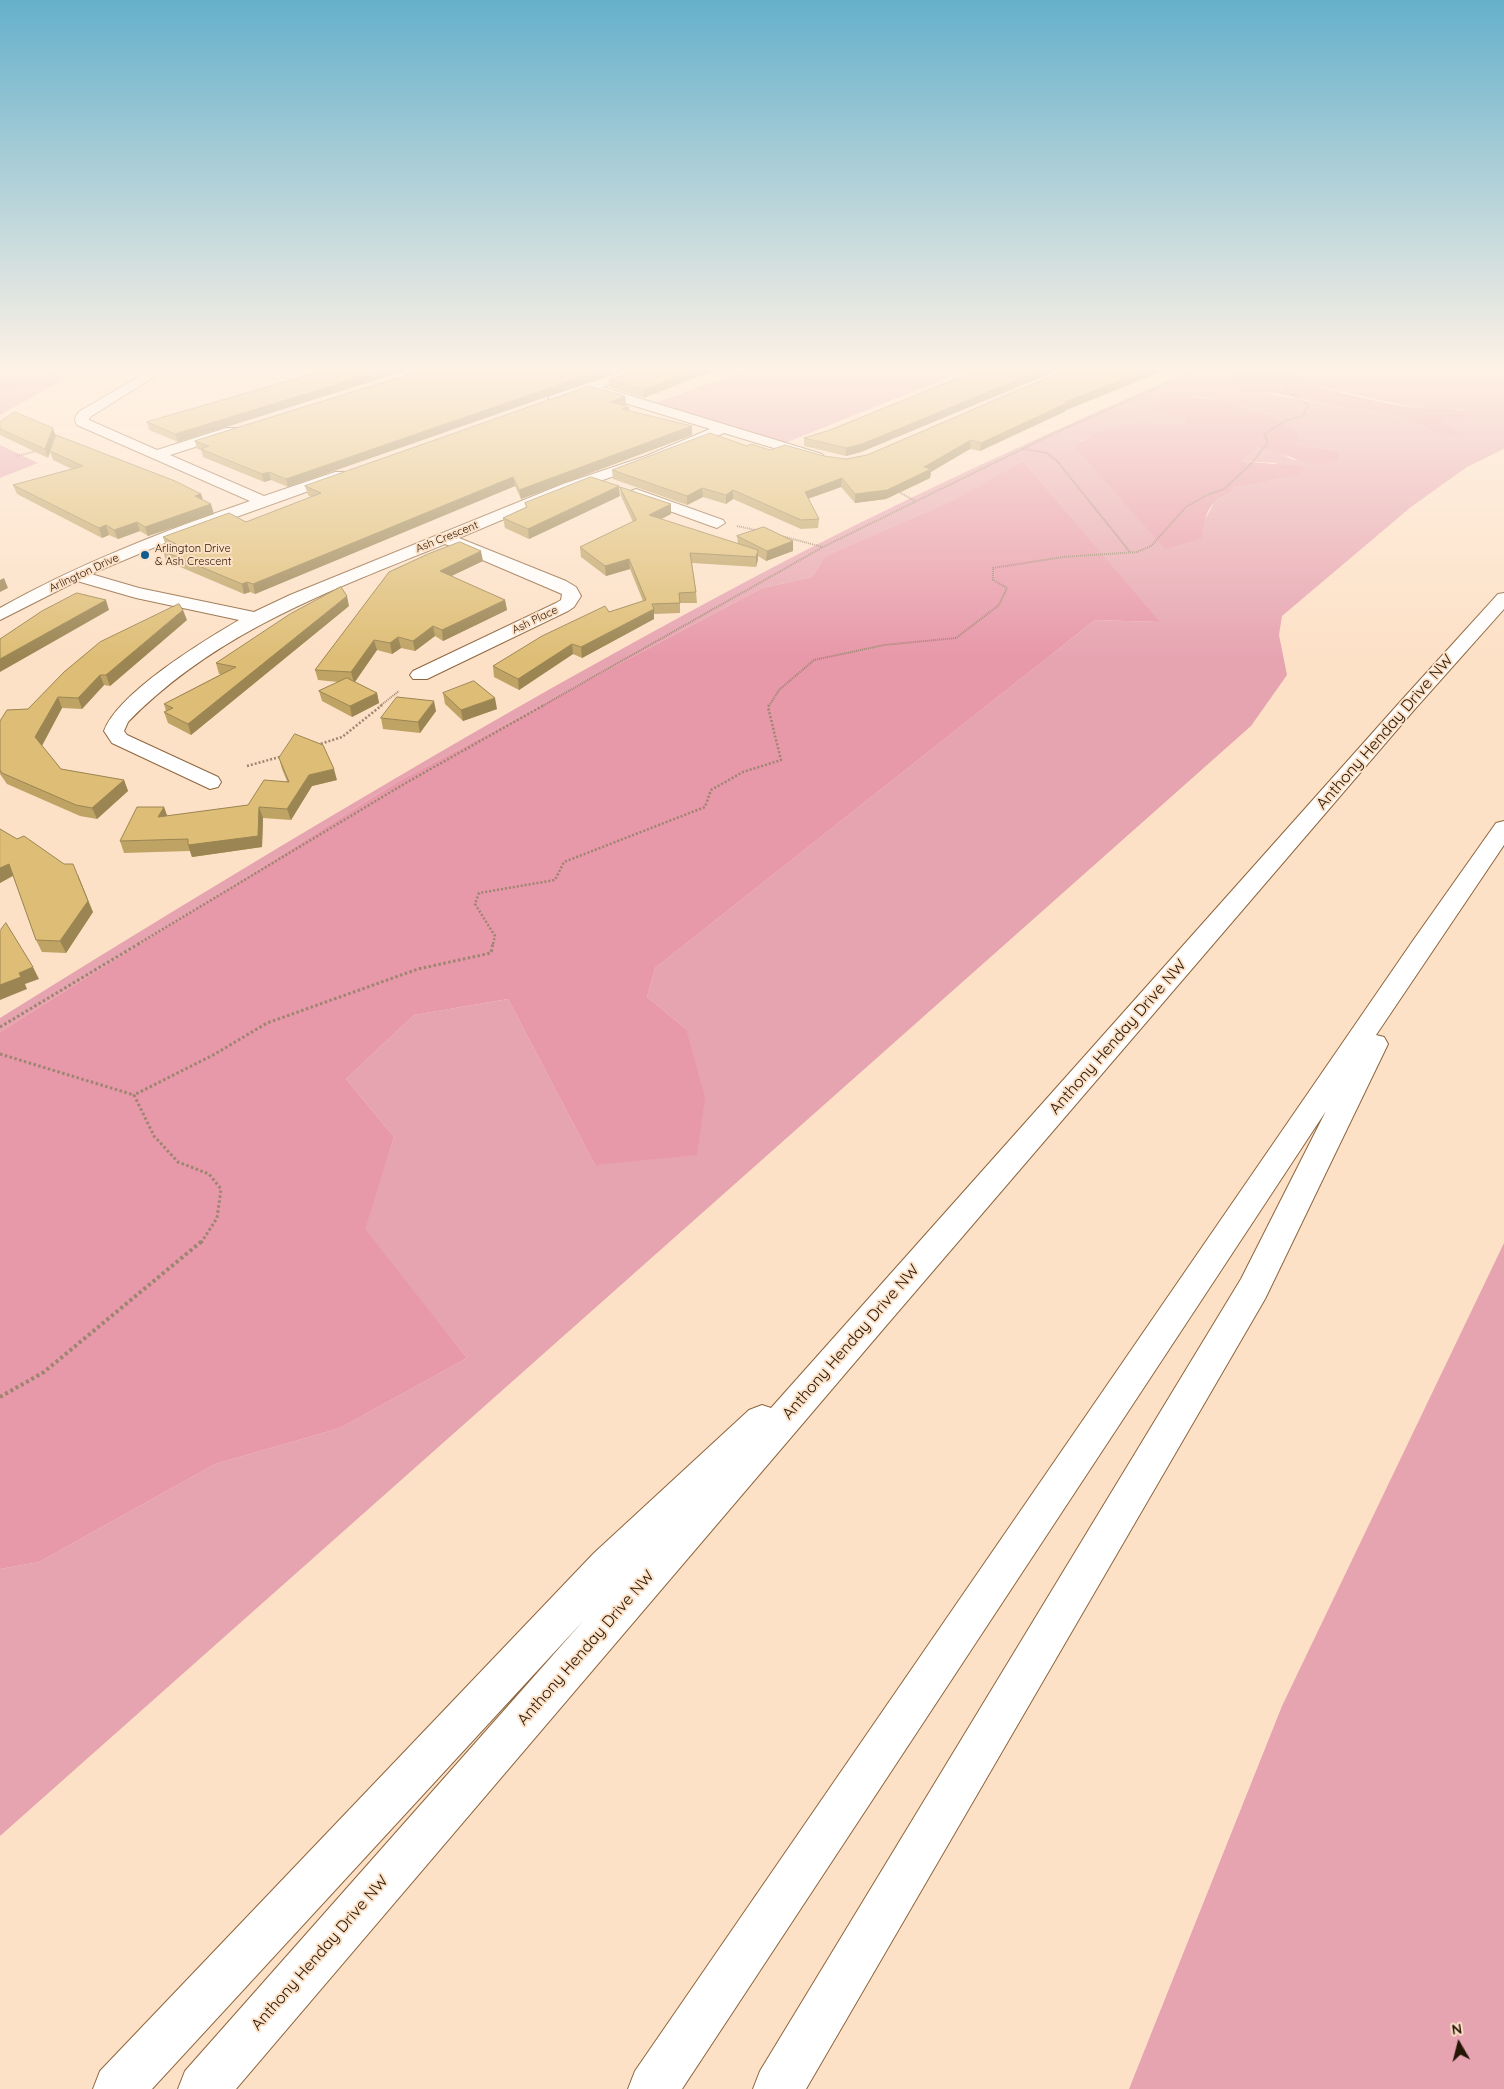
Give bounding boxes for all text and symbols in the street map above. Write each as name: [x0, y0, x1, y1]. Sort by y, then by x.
street label: Ash Crescent: [414, 519, 480, 555]
place label: Arlington Drive & Ash Crescent: [155, 542, 232, 568]
marker: Arlington Drive & Ash Crescent: [139, 549, 151, 561]
street label: Arlington Drive: [47, 551, 121, 595]
street label: Ash Place: [510, 603, 560, 637]
street label: Anthony Henday Drive NW: [1312, 651, 1458, 813]
street label: Anthony Henday Drive NW: [1045, 956, 1191, 1118]
street label: Anthony Henday Drive NW: [778, 1261, 924, 1423]
street label: Anthony Henday Drive NW: [513, 1567, 659, 1729]
street label: Anthony Henday Drive NW: [247, 1872, 393, 2034]
north arrow: [1434, 2019, 1484, 2069]
text: N: [1451, 2020, 1463, 2039]

